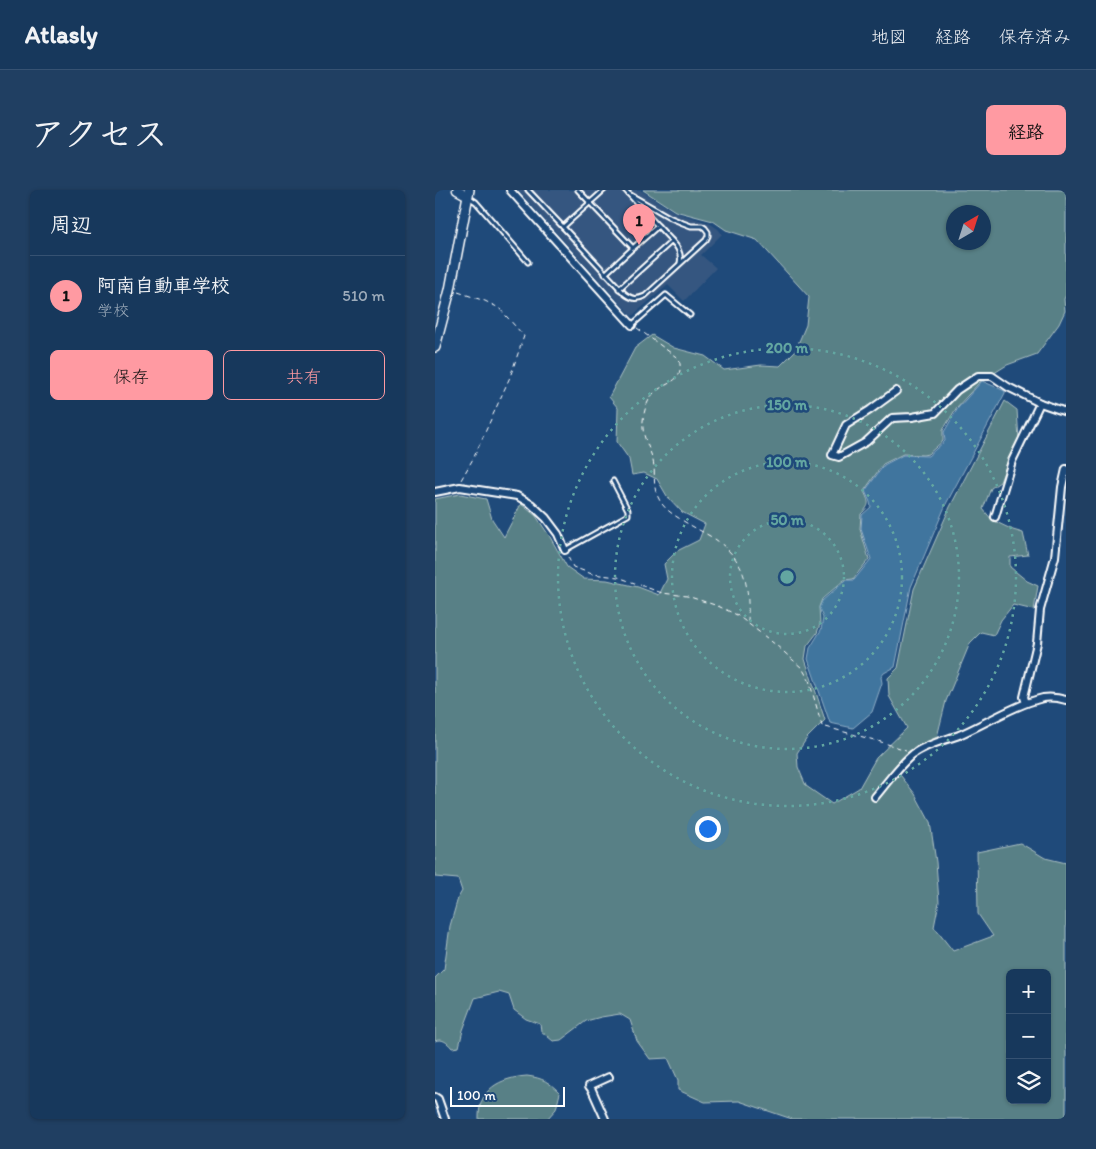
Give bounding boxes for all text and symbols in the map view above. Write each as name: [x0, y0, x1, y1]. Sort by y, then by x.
text: Atlasly: [25, 20, 98, 49]
text: 地図: [871, 26, 907, 48]
text: 経路: [935, 26, 971, 48]
text: 保存済み: [999, 26, 1071, 48]
button: 経路: [986, 105, 1066, 155]
text: アクセス: [30, 113, 168, 155]
pin: 1: [623, 204, 655, 245]
north arrow: [946, 205, 991, 250]
text: 周辺: [50, 212, 92, 237]
text: 阿南自動車学校: [97, 274, 230, 297]
text: 1: [62, 286, 70, 305]
text: 510 m: [342, 286, 385, 305]
text: 学校: [97, 301, 129, 320]
text: 200 m: [766, 339, 809, 357]
button: 保存: [50, 350, 213, 400]
button: 共有: [223, 350, 385, 400]
text: 150 m: [767, 396, 807, 414]
text: 100 m: [766, 453, 808, 471]
text: 50 m: [770, 511, 804, 529]
centre of rings: [778, 568, 796, 586]
your location: [695, 816, 721, 842]
map controls: [1006, 969, 1051, 1104]
button: +: [1006, 969, 1051, 1014]
button: −: [1006, 1014, 1051, 1059]
button: layers: [1006, 1059, 1051, 1104]
scale bar: [450, 1084, 565, 1107]
text: 100 m: [457, 1087, 496, 1104]

